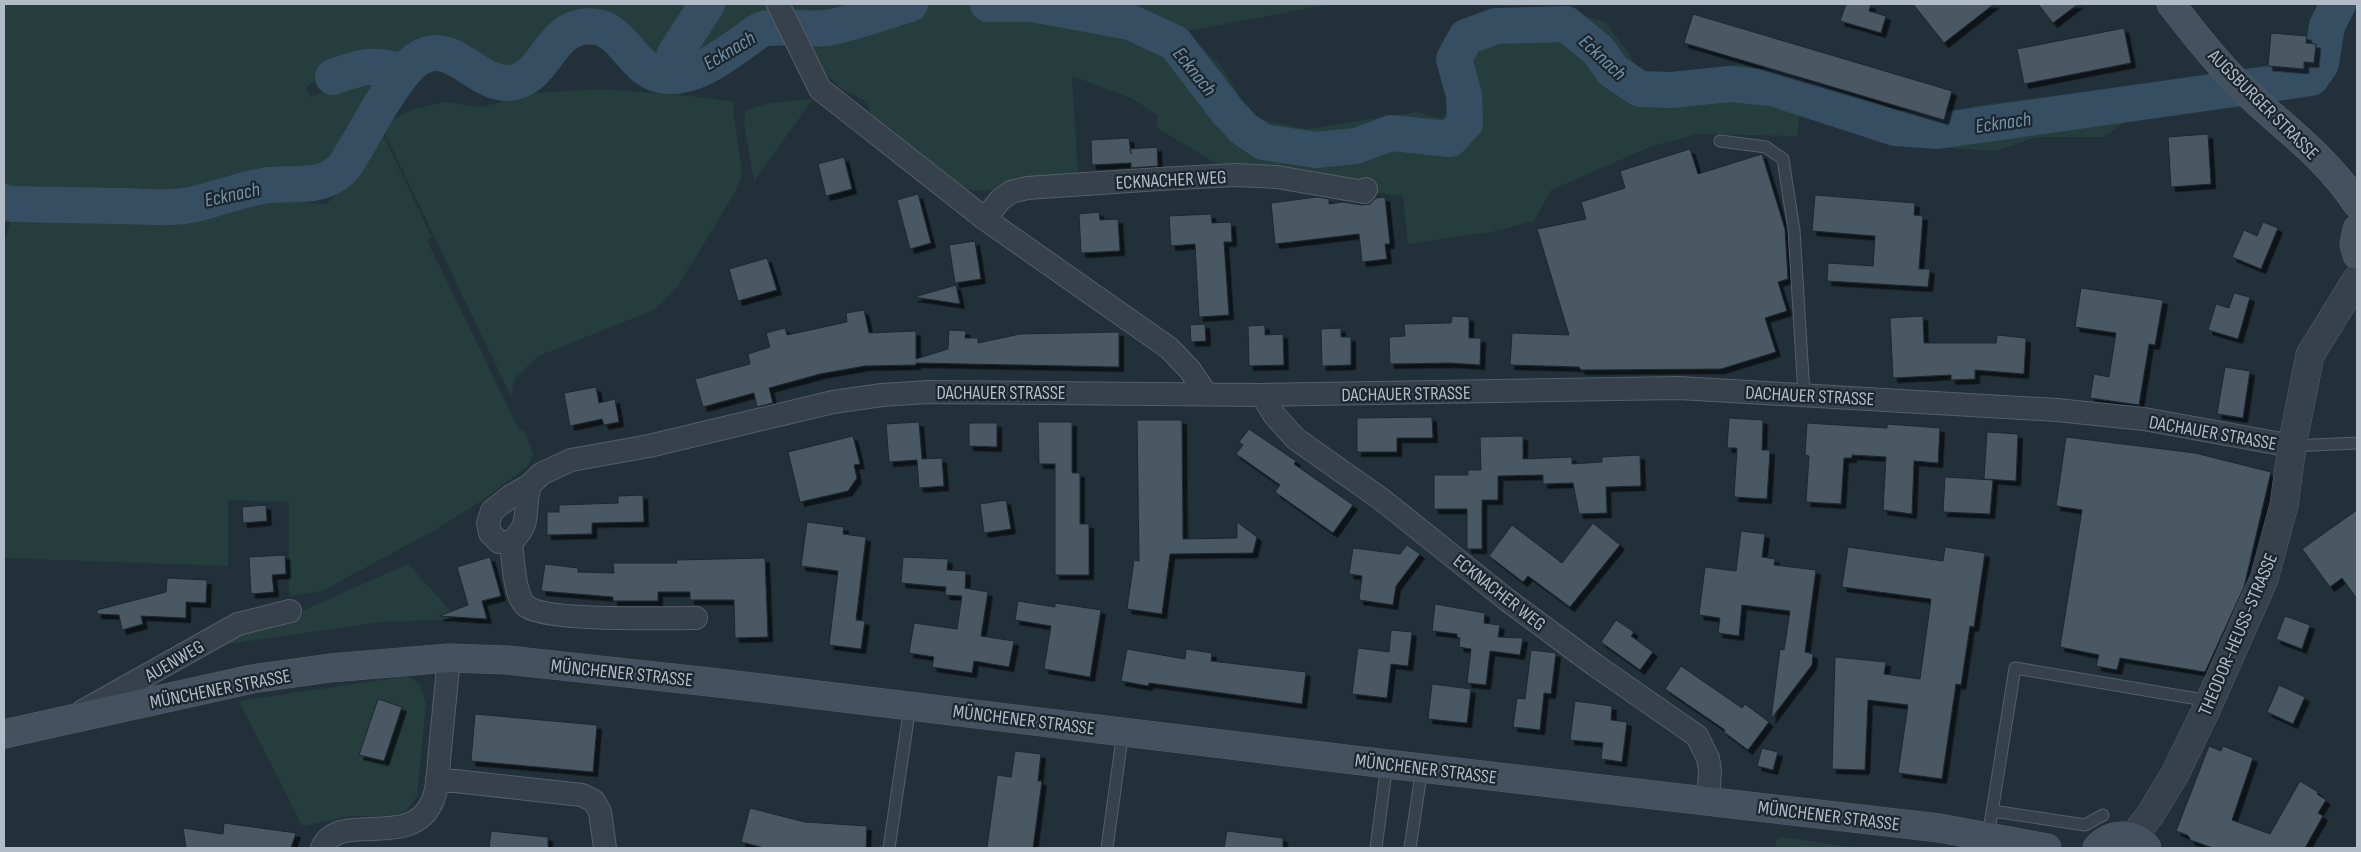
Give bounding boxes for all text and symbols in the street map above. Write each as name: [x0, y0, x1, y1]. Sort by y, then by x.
water label: Ecknach: [699, 26, 760, 76]
water label: Ecknach: [1574, 30, 1631, 86]
water label: Ecknach: [1167, 42, 1221, 101]
street label: AUGSBURGER STRASSE: [2202, 44, 2323, 165]
water label: Ecknach: [1974, 107, 2033, 139]
street label: ECKNACHER WEG: [1115, 166, 1227, 195]
water label: Ecknach: [202, 177, 262, 213]
street label: DACHAUER STRASSE: [936, 382, 1066, 405]
street label: DACHAUER STRASSE: [1341, 382, 1471, 407]
street label: DACHAUER STRASSE: [1745, 382, 1875, 411]
street label: DACHAUER STRASSE: [2147, 411, 2278, 456]
street label: ECKNACHER WEG: [1448, 550, 1550, 636]
street label: THEODOR-HEUSS-STRASSE: [2194, 550, 2283, 719]
street label: AUENWEG: [140, 635, 208, 688]
street label: MÜNCHENER STRASSE: [550, 655, 694, 692]
street label: MÜNCHENER STRASSE: [148, 665, 292, 714]
street label: MÜNCHENER STRASSE: [952, 700, 1096, 741]
street label: MÜNCHENER STRASSE: [1354, 749, 1498, 790]
street label: MÜNCHENER STRASSE: [1757, 796, 1901, 837]

